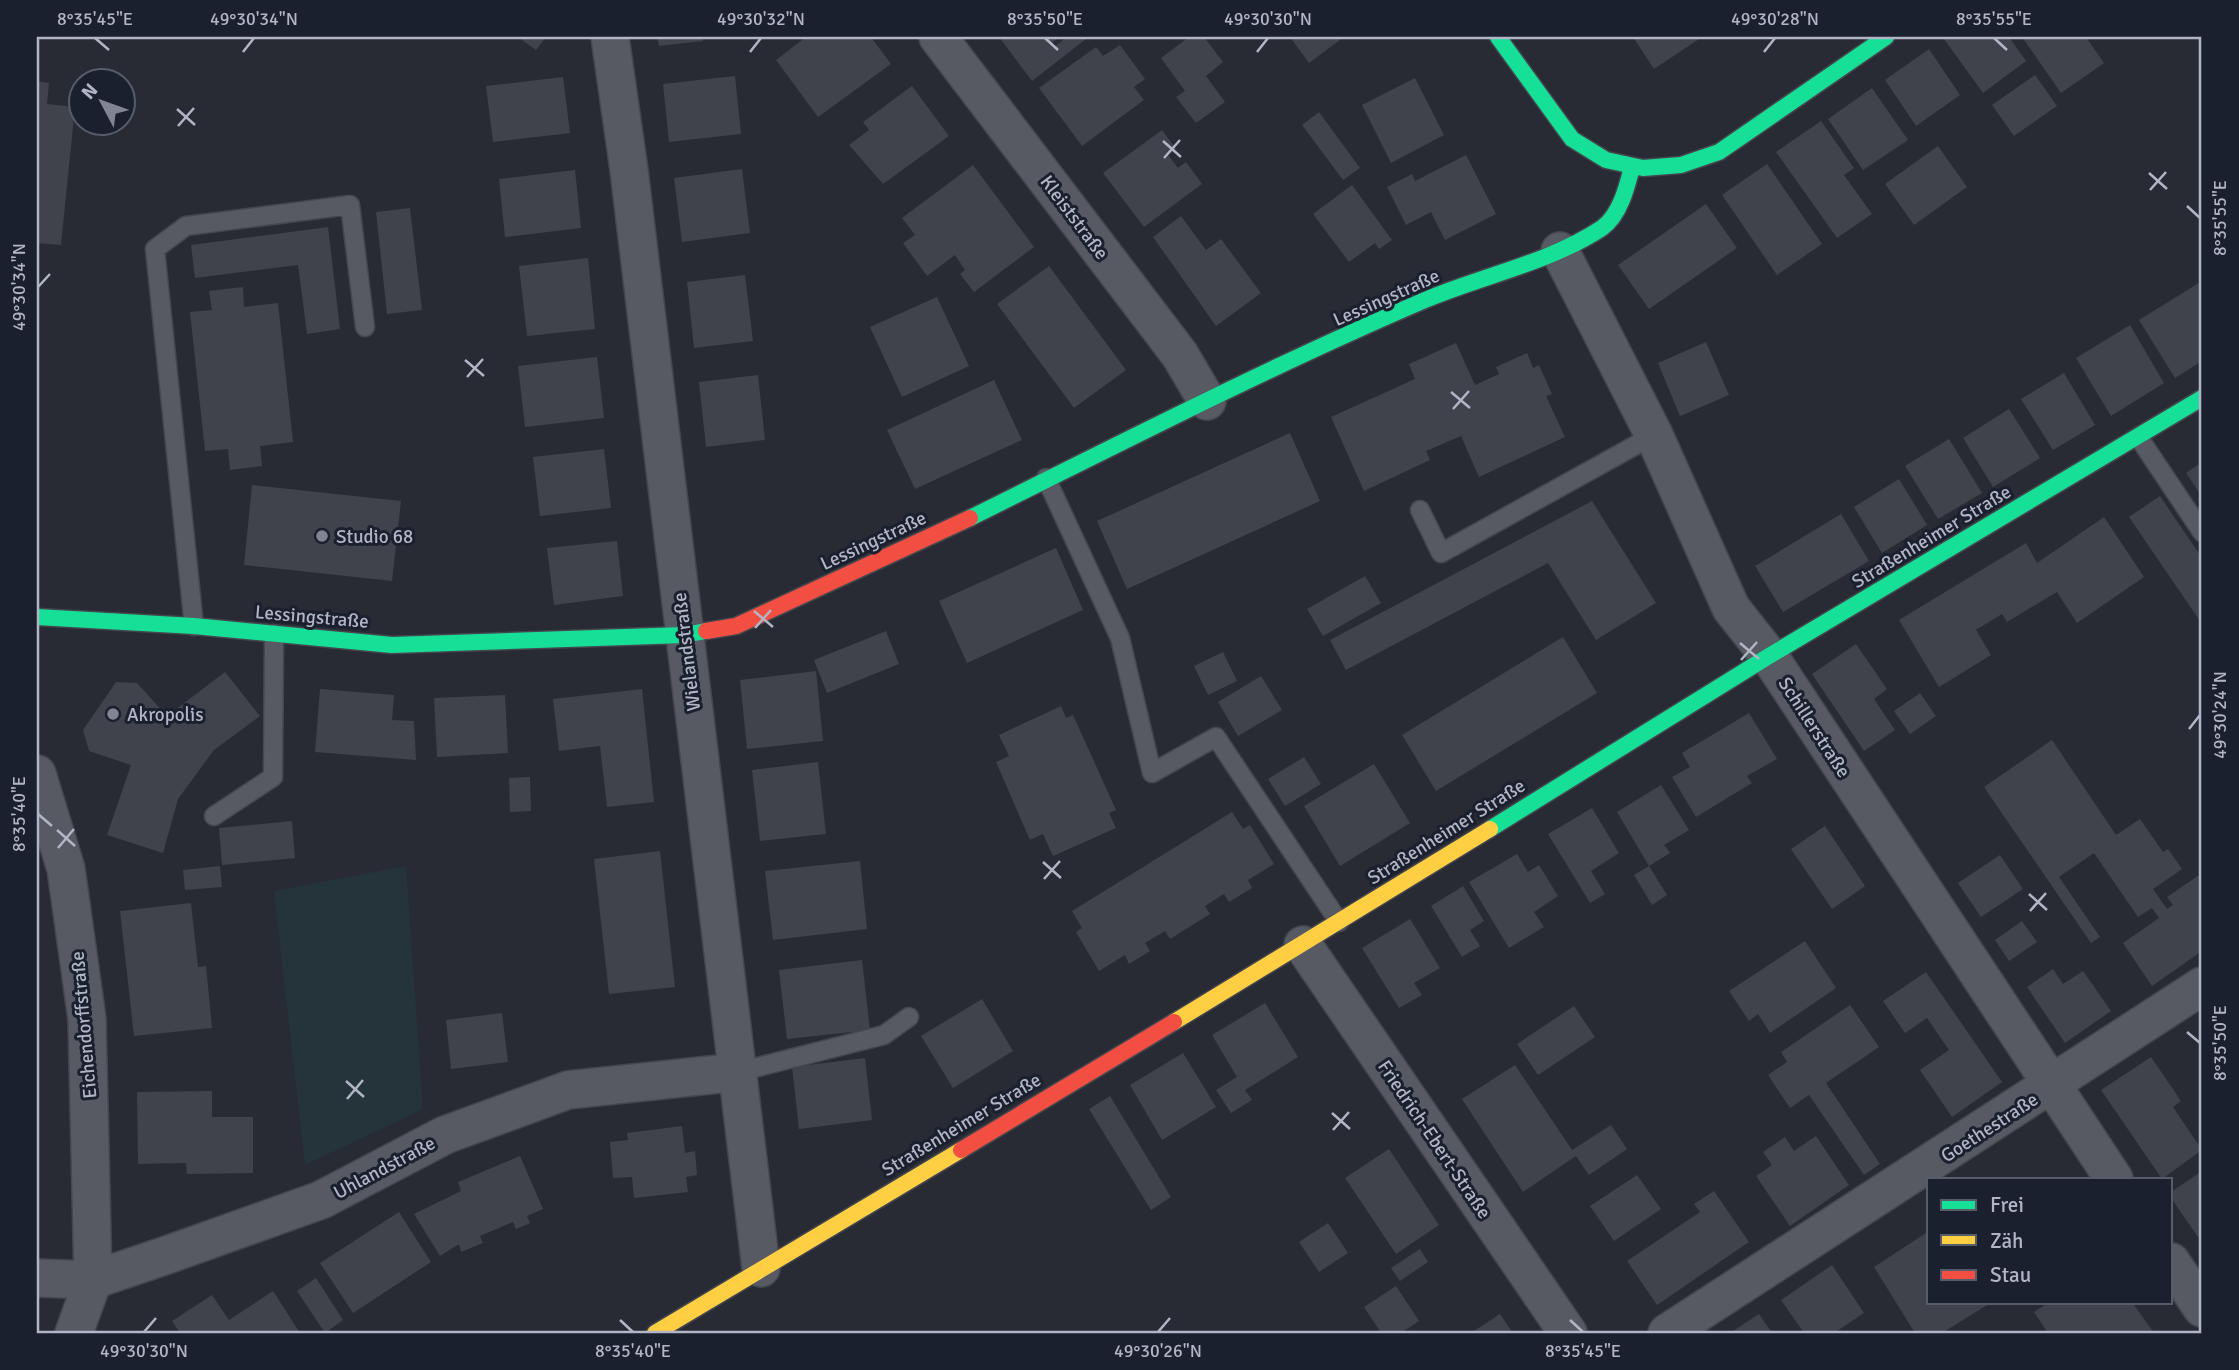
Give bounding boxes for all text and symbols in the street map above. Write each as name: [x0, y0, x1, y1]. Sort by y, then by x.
text: 8°35'45"E: [57, 8, 133, 30]
text: 49°30'34"N: [210, 8, 298, 30]
text: 49°30'32"N: [717, 8, 805, 30]
text: 8°35'50"E: [1007, 8, 1083, 30]
text: 49°30'30"N: [1224, 8, 1312, 30]
text: 49°30'28"N: [1731, 8, 1819, 30]
text: 8°35'55"E: [1956, 8, 2032, 30]
north arrow: [66, 66, 136, 136]
text: N: [77, 79, 103, 104]
street label: Kleiststraße: [1035, 171, 1114, 264]
text: 8°35'55"E: [2209, 180, 2231, 256]
text: 49°30'34"N: [8, 243, 30, 331]
street label: Lessingstraße: [1329, 264, 1443, 332]
street label: Straßenheimer Straße: [1848, 480, 2015, 594]
street label: Lessingstraße: [817, 506, 930, 576]
place label: Studio 68: [336, 525, 413, 549]
marker: Studio 68: [314, 528, 330, 544]
street label: Wielandstraße: [668, 591, 706, 713]
street label: Lessingstraße: [254, 600, 370, 634]
text: 49°30'24"N: [2209, 671, 2231, 759]
street label: Schillerstraße: [1773, 673, 1856, 782]
place label: Akropolis: [127, 703, 204, 727]
marker: Akropolis: [105, 706, 121, 722]
street label: Straßenheimer Straße: [1363, 774, 1530, 890]
text: 8°35'40"E: [8, 776, 30, 852]
street label: Eichendorffstraße: [66, 950, 102, 1099]
text: 8°35'50"E: [2209, 1005, 2231, 1081]
street label: Friedrich-Ebert-Straße: [1372, 1056, 1496, 1223]
street label: Straßenheimer Straße: [878, 1068, 1045, 1182]
street label: Goethestraße: [1936, 1088, 2043, 1168]
street label: Uhlandstraße: [330, 1131, 439, 1205]
legend: [1927, 1178, 2172, 1304]
text: Frei: [1990, 1192, 2024, 1218]
text: Zäh: [1990, 1228, 2024, 1254]
text: Stau: [1990, 1262, 2031, 1288]
text: 49°30'30"N: [100, 1340, 188, 1362]
text: 8°35'40"E: [595, 1340, 671, 1362]
text: 49°30'26"N: [1114, 1340, 1202, 1362]
text: 8°35'45"E: [1545, 1340, 1621, 1362]

